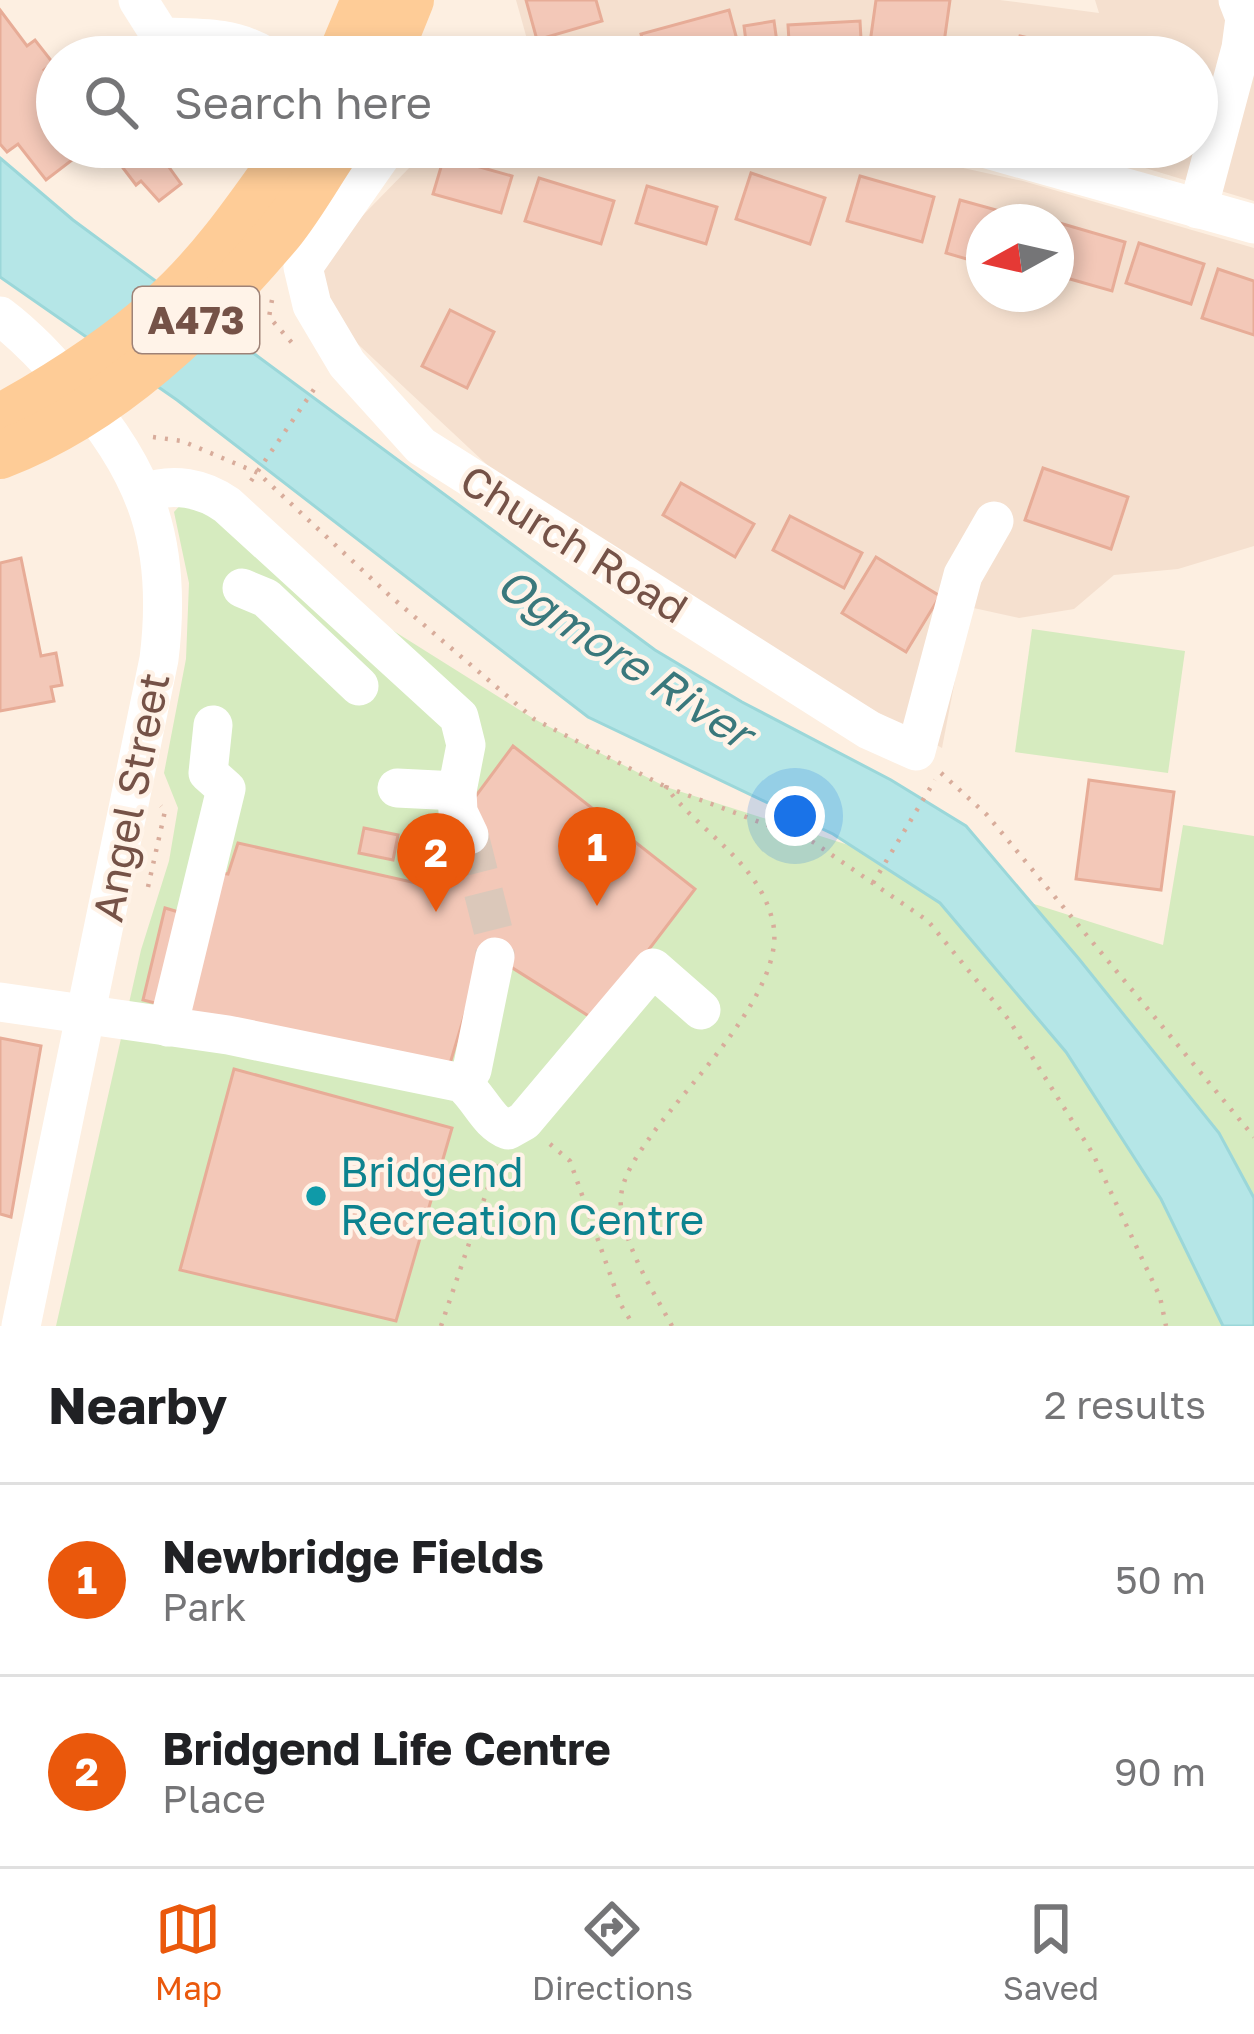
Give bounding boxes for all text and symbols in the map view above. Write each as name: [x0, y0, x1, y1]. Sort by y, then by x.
search box: [36, 36, 1218, 168]
icon: search: [78, 69, 144, 135]
text: Search here: [174, 75, 432, 129]
north arrow: [966, 204, 1074, 312]
road number: A473: [133, 287, 259, 353]
street label: Church Road: [452, 454, 697, 633]
water label: Ogmore River: [488, 555, 768, 763]
street label: Angel Street: [81, 668, 179, 925]
your location: [765, 786, 825, 846]
pin: 1: [558, 807, 636, 906]
pin: 2: [397, 813, 475, 912]
place label: Bridgend Recreation Centre: [340, 1146, 704, 1244]
marker: Bridgend Recreation Centre: [303, 1183, 329, 1209]
text: Nearby: [48, 1374, 227, 1435]
text: 2 results: [1044, 1381, 1206, 1428]
text: Newbridge Fields: [162, 1529, 544, 1583]
text: 1: [77, 1556, 97, 1603]
text: 50 m: [1115, 1556, 1206, 1603]
text: Park: [162, 1583, 246, 1630]
text: Bridgend Life Centre: [162, 1721, 611, 1775]
text: 2: [75, 1748, 99, 1795]
text: 90 m: [1114, 1748, 1206, 1795]
text: Place: [162, 1775, 266, 1822]
tab: Map: [155, 1896, 222, 2007]
tab: Directions: [532, 1896, 693, 2007]
tab: Saved: [1003, 1896, 1099, 2007]

